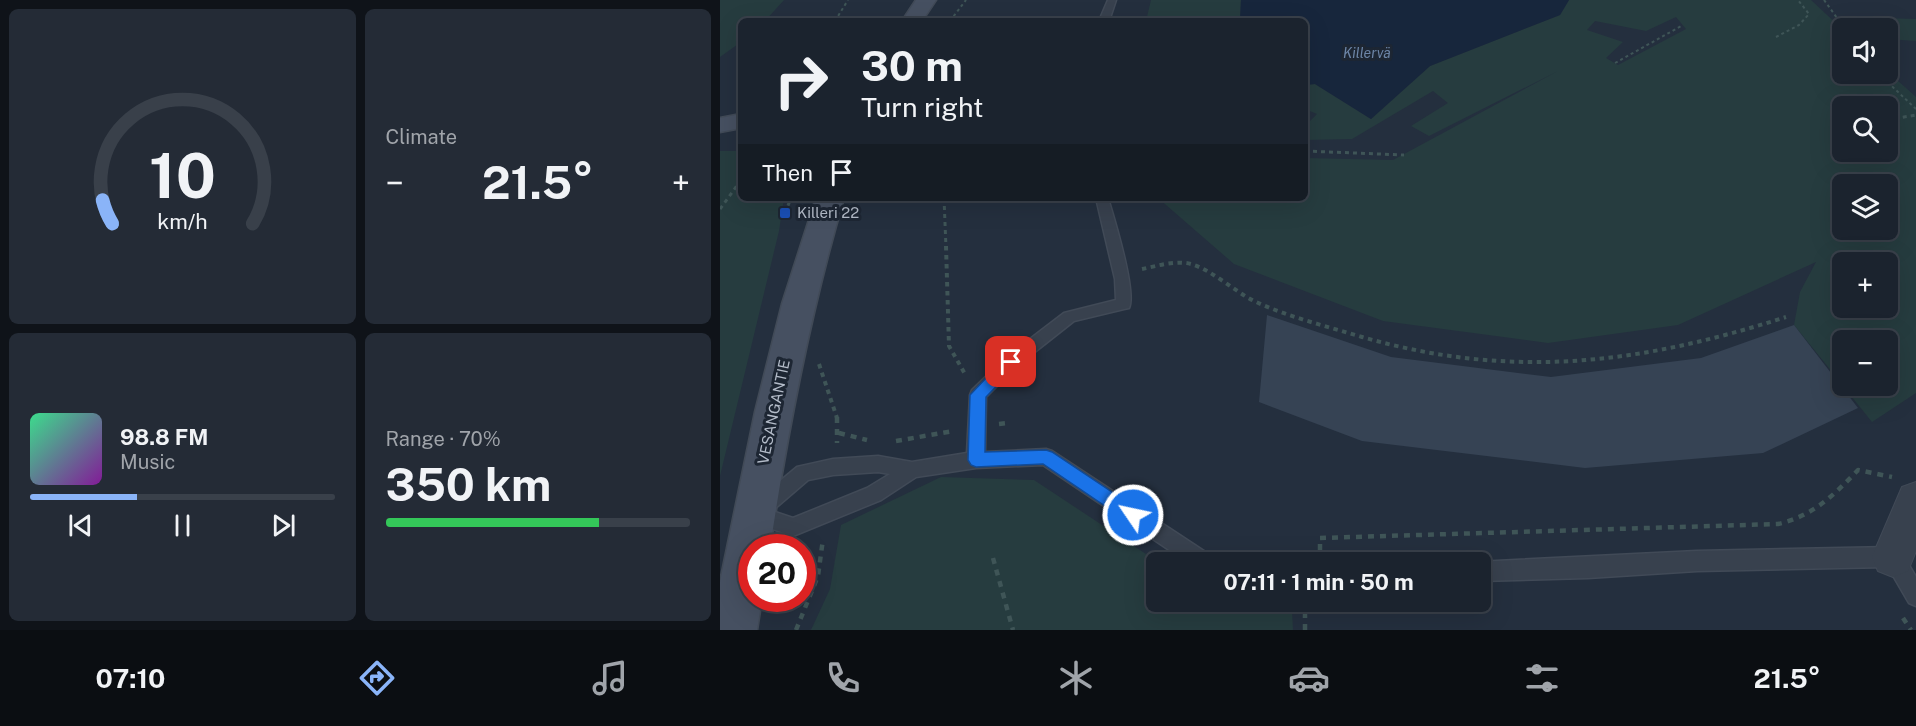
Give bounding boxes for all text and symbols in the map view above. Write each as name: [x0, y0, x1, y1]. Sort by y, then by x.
map controls: [1832, 18, 1898, 396]
button: sound: [1832, 18, 1898, 84]
text: 30 m: [861, 41, 963, 90]
icon: right: [762, 42, 840, 120]
water label: Killervä: [1343, 45, 1391, 61]
text: Turn right: [861, 91, 984, 123]
button: search: [1832, 96, 1898, 162]
text: Climate: [386, 125, 457, 149]
text: 10: [149, 139, 216, 212]
text: 21.5°: [482, 156, 594, 209]
icon: arrive: [825, 156, 858, 189]
text: Then: [762, 160, 813, 186]
text: −: [386, 164, 404, 202]
text: +: [672, 164, 690, 202]
button: layers: [1832, 174, 1898, 240]
place label: Killeri 22: [797, 204, 859, 221]
marker: Killeri 22: [778, 206, 792, 220]
text: km/h: [157, 209, 207, 234]
button: +: [1832, 252, 1898, 318]
button: −: [1832, 330, 1898, 396]
pin: [985, 336, 1036, 387]
icon: arrive: [994, 345, 1027, 378]
street label: VESANGANTIE: [754, 358, 793, 466]
text: 98.8 FM: [120, 424, 209, 450]
text: Range · 70%: [386, 427, 501, 451]
text: Music: [120, 450, 175, 474]
text: 350 km: [386, 458, 551, 511]
position arrow: [1101, 483, 1165, 547]
icon: previous: [64, 509, 97, 542]
icon: pause: [166, 509, 199, 542]
icon: next: [267, 509, 300, 542]
speed limit sign: 20: [738, 534, 816, 612]
text: 07:11 · 1 min · 50 m: [1223, 569, 1414, 595]
icon: directions: [356, 657, 398, 699]
icon: music: [589, 657, 631, 699]
icon: phone: [822, 657, 864, 699]
icon: climate: [1055, 657, 1097, 699]
icon: car: [1288, 657, 1330, 699]
icon: filters: [1521, 657, 1563, 699]
text: 07:10: [95, 662, 166, 694]
text: 21.5°: [1754, 662, 1821, 694]

